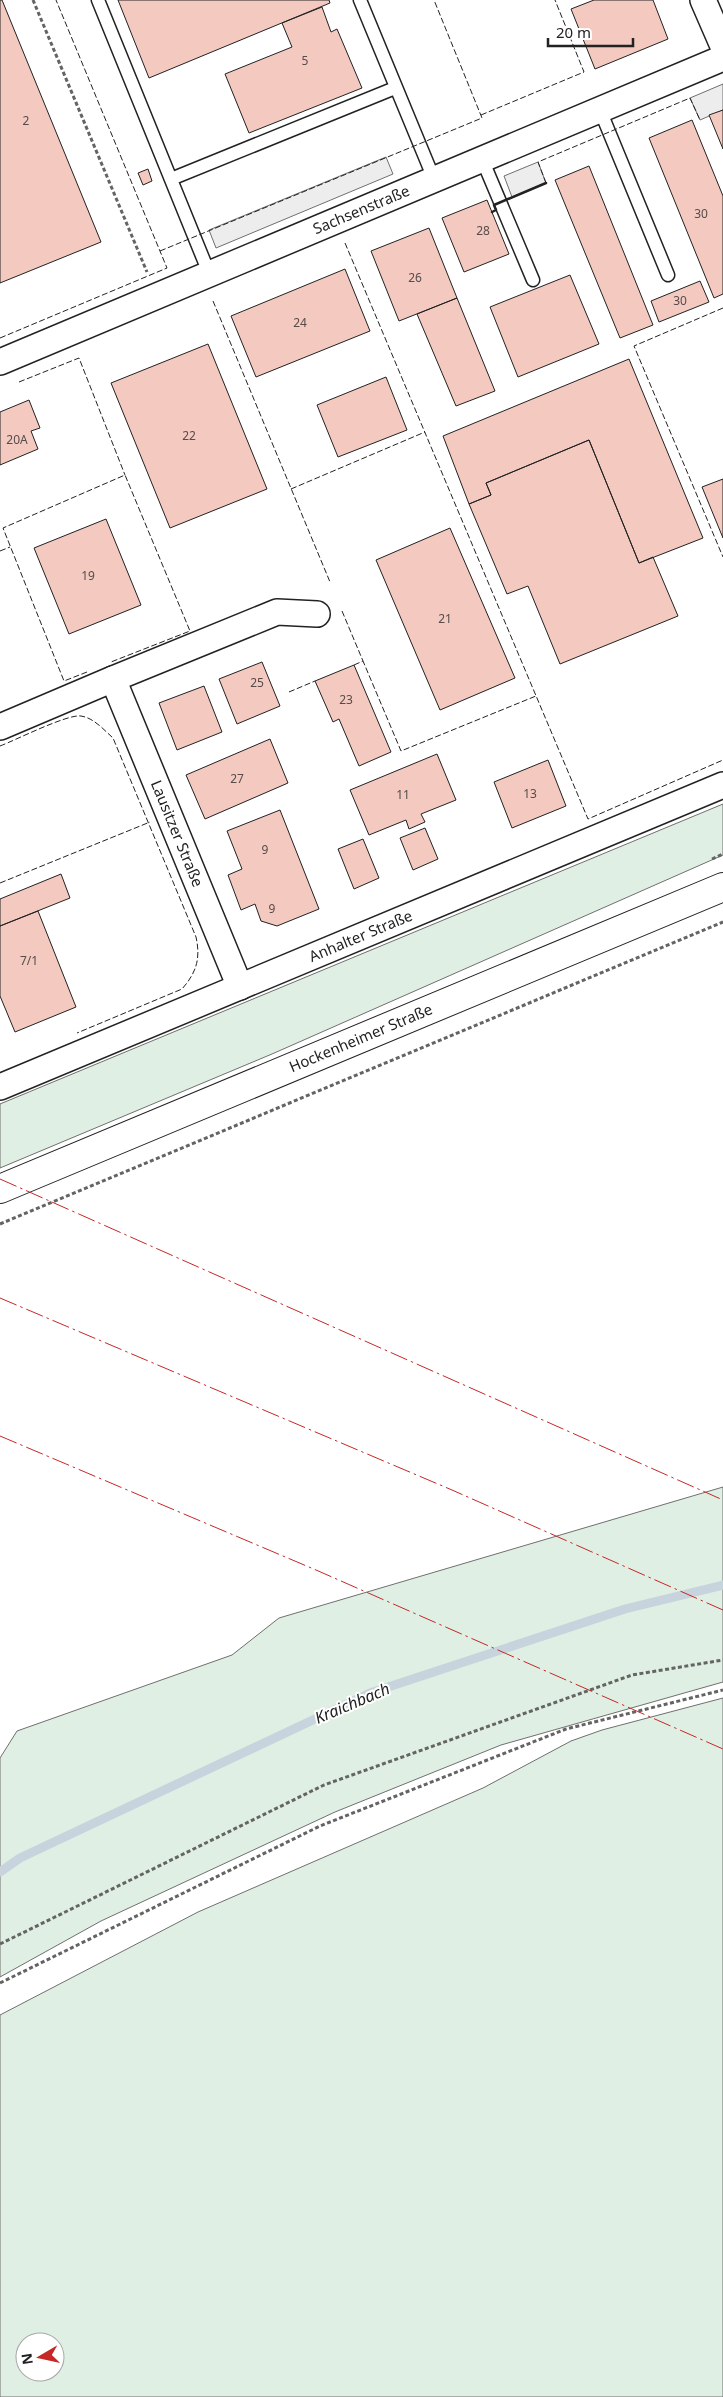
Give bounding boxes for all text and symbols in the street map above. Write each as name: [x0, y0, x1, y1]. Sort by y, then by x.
scale bar: [548, 15, 633, 47]
text: 20 m: [556, 22, 591, 42]
house number: 5: [302, 52, 309, 69]
house number: 2: [23, 112, 30, 129]
street label: Sachsenstraße: [310, 180, 412, 238]
house number: 30: [694, 205, 708, 222]
house number: 28: [476, 222, 490, 239]
house number: 26: [408, 269, 422, 286]
house number: 30: [673, 292, 687, 309]
house number: 24: [293, 314, 307, 331]
house number: 22: [182, 427, 196, 444]
house number: 20A: [6, 431, 28, 448]
house number: 19: [81, 567, 95, 584]
house number: 21: [438, 610, 452, 627]
house number: 25: [250, 674, 264, 691]
house number: 23: [339, 691, 353, 708]
house number: 27: [230, 770, 244, 787]
street label: Lausitzer Straße: [147, 777, 209, 890]
house number: 13: [523, 785, 537, 802]
house number: 11: [396, 786, 410, 803]
house number: 9: [262, 841, 269, 858]
house number: 9: [269, 900, 276, 917]
street label: Anhalter Straße: [306, 905, 415, 966]
house number: 7/1: [20, 952, 38, 969]
street label: Hockenheimer Straße: [286, 999, 435, 1076]
water label: Kraichbach: [311, 1677, 393, 1729]
north arrow: [15, 2332, 65, 2382]
text: N: [16, 2352, 37, 2366]

